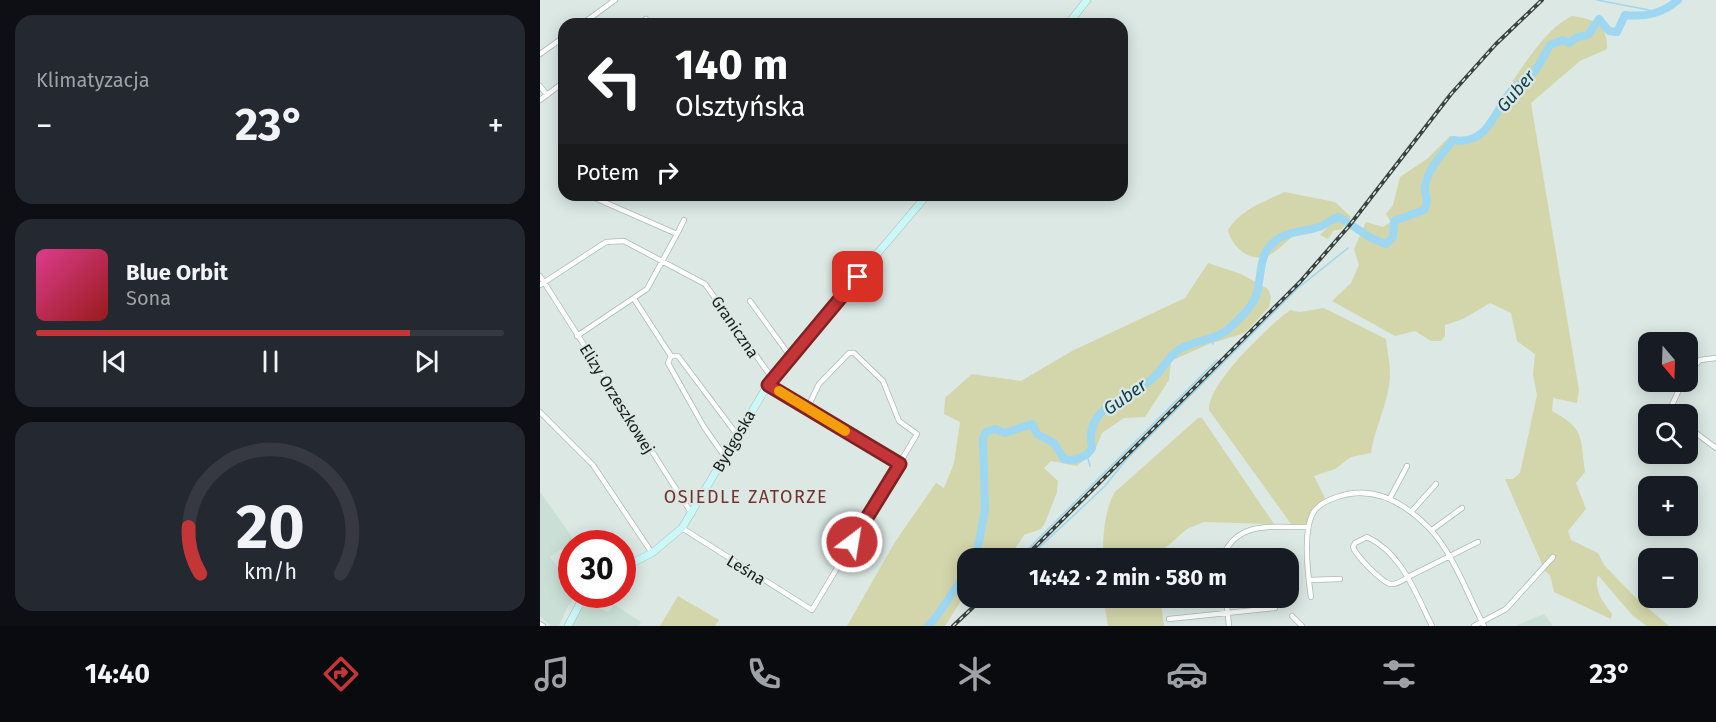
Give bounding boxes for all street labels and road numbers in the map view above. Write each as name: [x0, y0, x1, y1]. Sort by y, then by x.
street label: Graniczna: [707, 292, 763, 362]
street label: Elizy Orzeszkowej: [576, 341, 658, 457]
street label: Bydgoska: [709, 407, 759, 475]
street label: Leśna: [723, 551, 769, 589]

